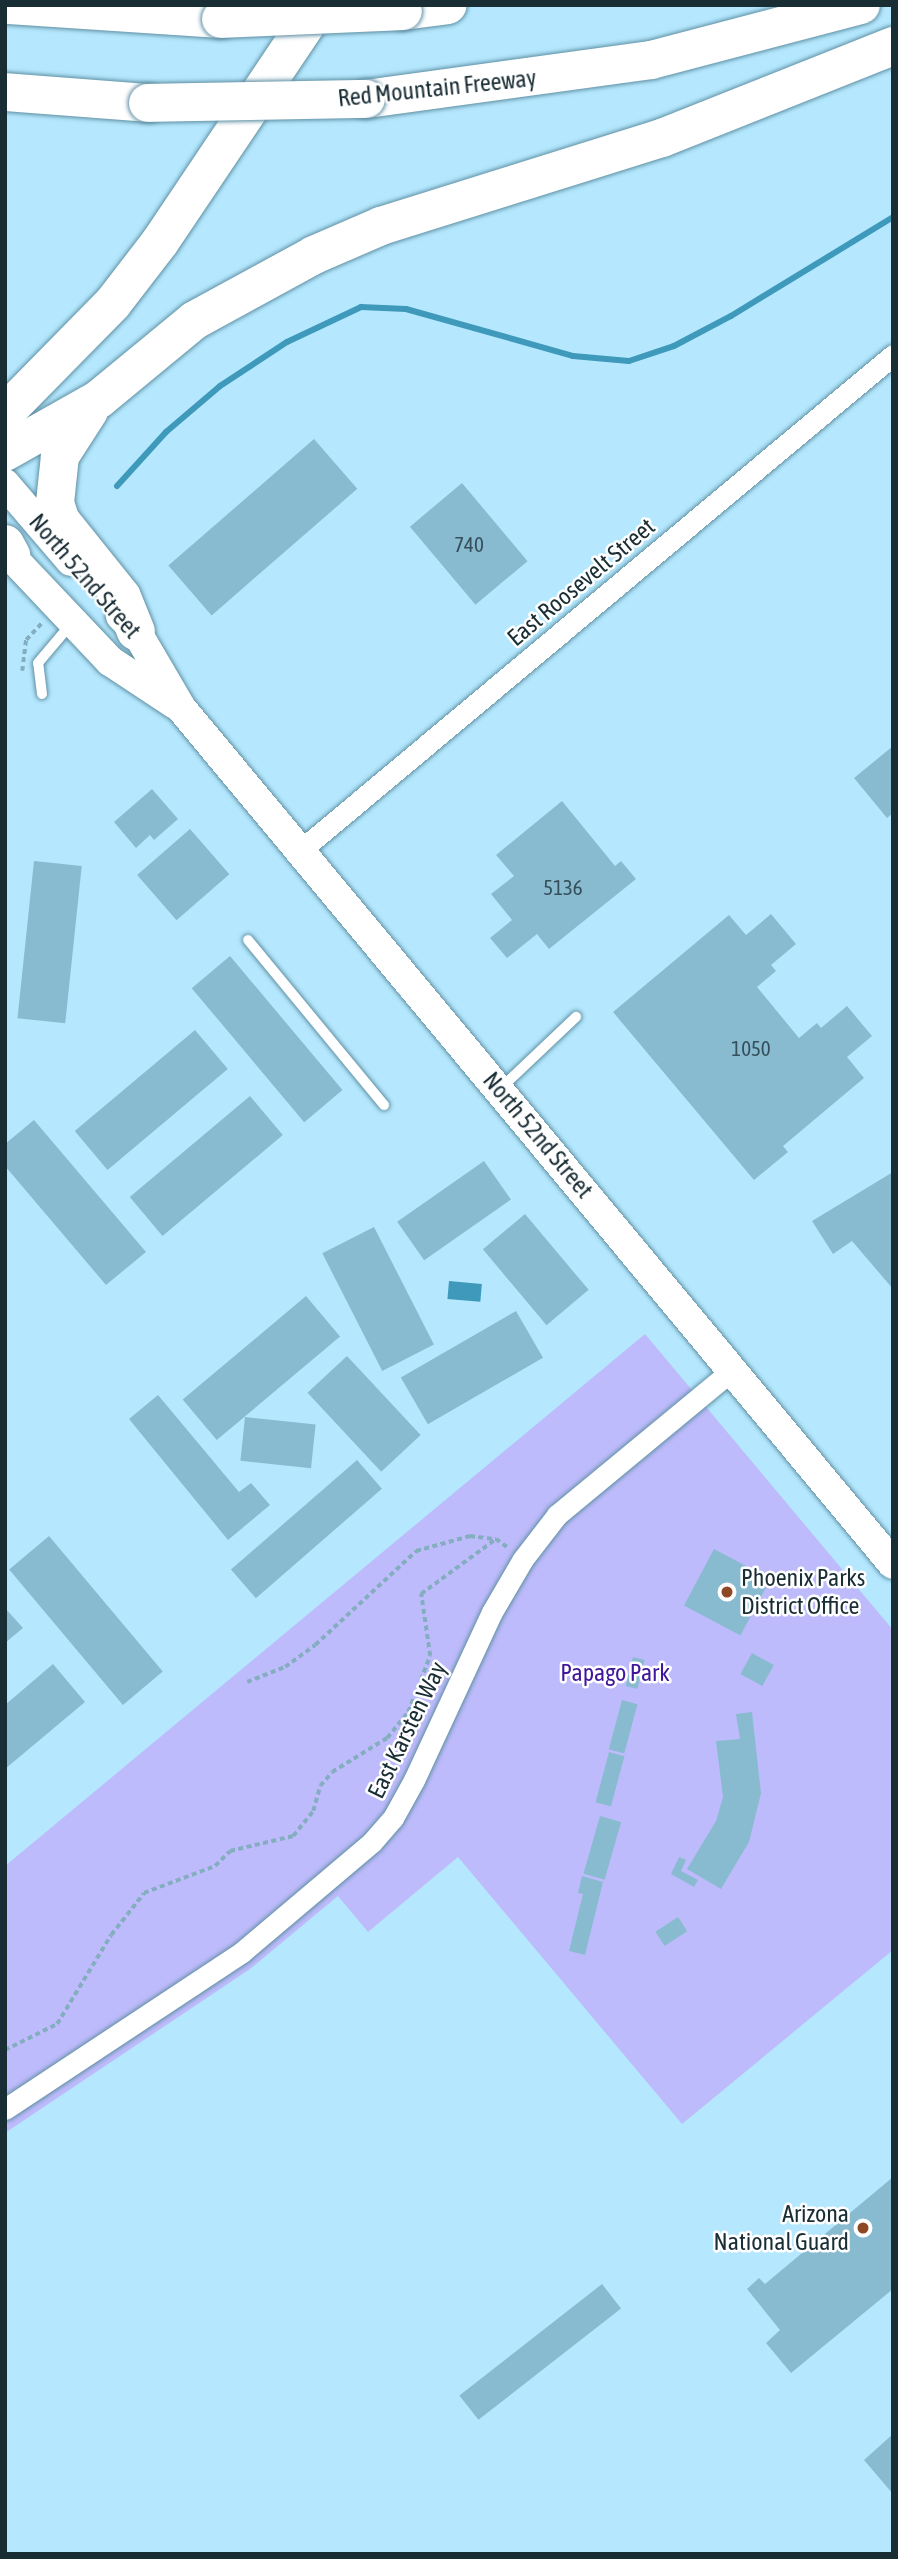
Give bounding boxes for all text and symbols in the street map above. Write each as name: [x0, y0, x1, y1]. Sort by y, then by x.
street label: Red Mountain Freeway: [336, 63, 538, 113]
street label: North 52nd Street: [23, 508, 147, 644]
street label: East Roosevelt Street: [501, 512, 661, 652]
house number: 740: [454, 531, 484, 557]
house number: 5136: [543, 874, 583, 900]
house number: 1050: [731, 1035, 771, 1061]
street label: North 52nd Street: [477, 1066, 599, 1204]
place label: Phoenix Parks District Office: [741, 1564, 865, 1620]
marker: Phoenix Parks District Office: [719, 1584, 735, 1600]
street label: East Karsten Way: [362, 1657, 452, 1803]
park label: Papago Park: [560, 1659, 670, 1687]
place label: Arizona National Guard: [714, 2200, 849, 2256]
marker: Arizona National Guard: [855, 2220, 871, 2236]

